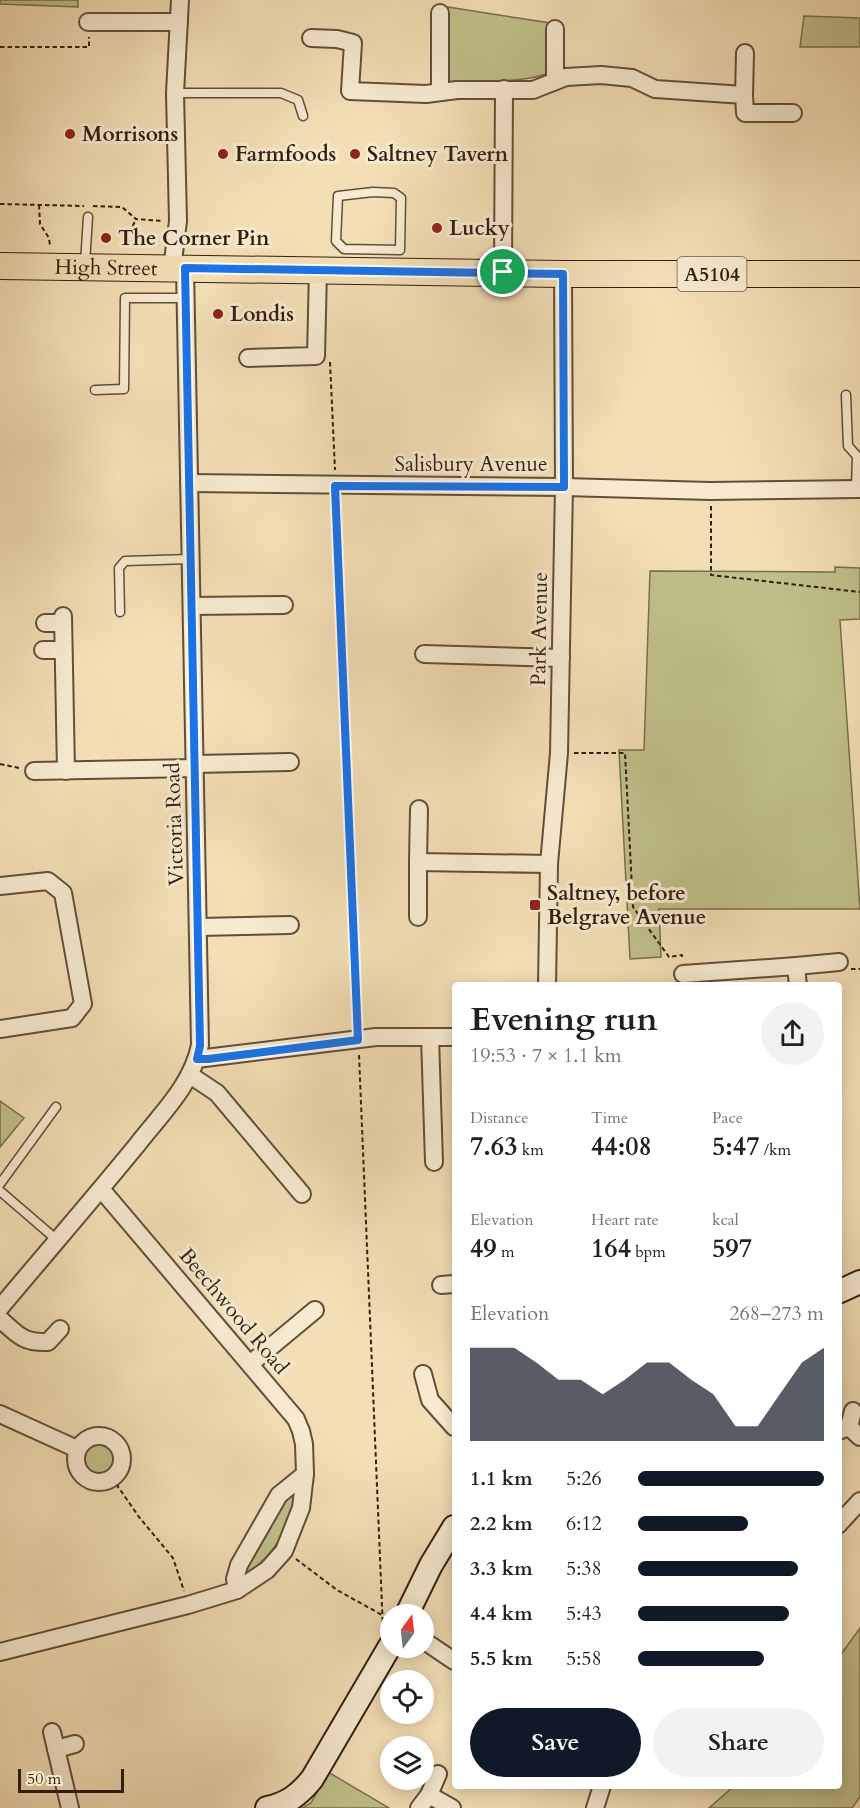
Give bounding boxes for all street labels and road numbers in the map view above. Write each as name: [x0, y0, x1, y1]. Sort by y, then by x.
street label: High Street: [54, 253, 158, 283]
road number: A5104: [678, 257, 746, 291]
street label: Salisbury Avenue: [394, 450, 548, 479]
street label: Park Avenue: [524, 572, 555, 686]
street label: Victoria Road: [158, 762, 191, 886]
street label: Beechwood Road: [172, 1242, 295, 1381]

